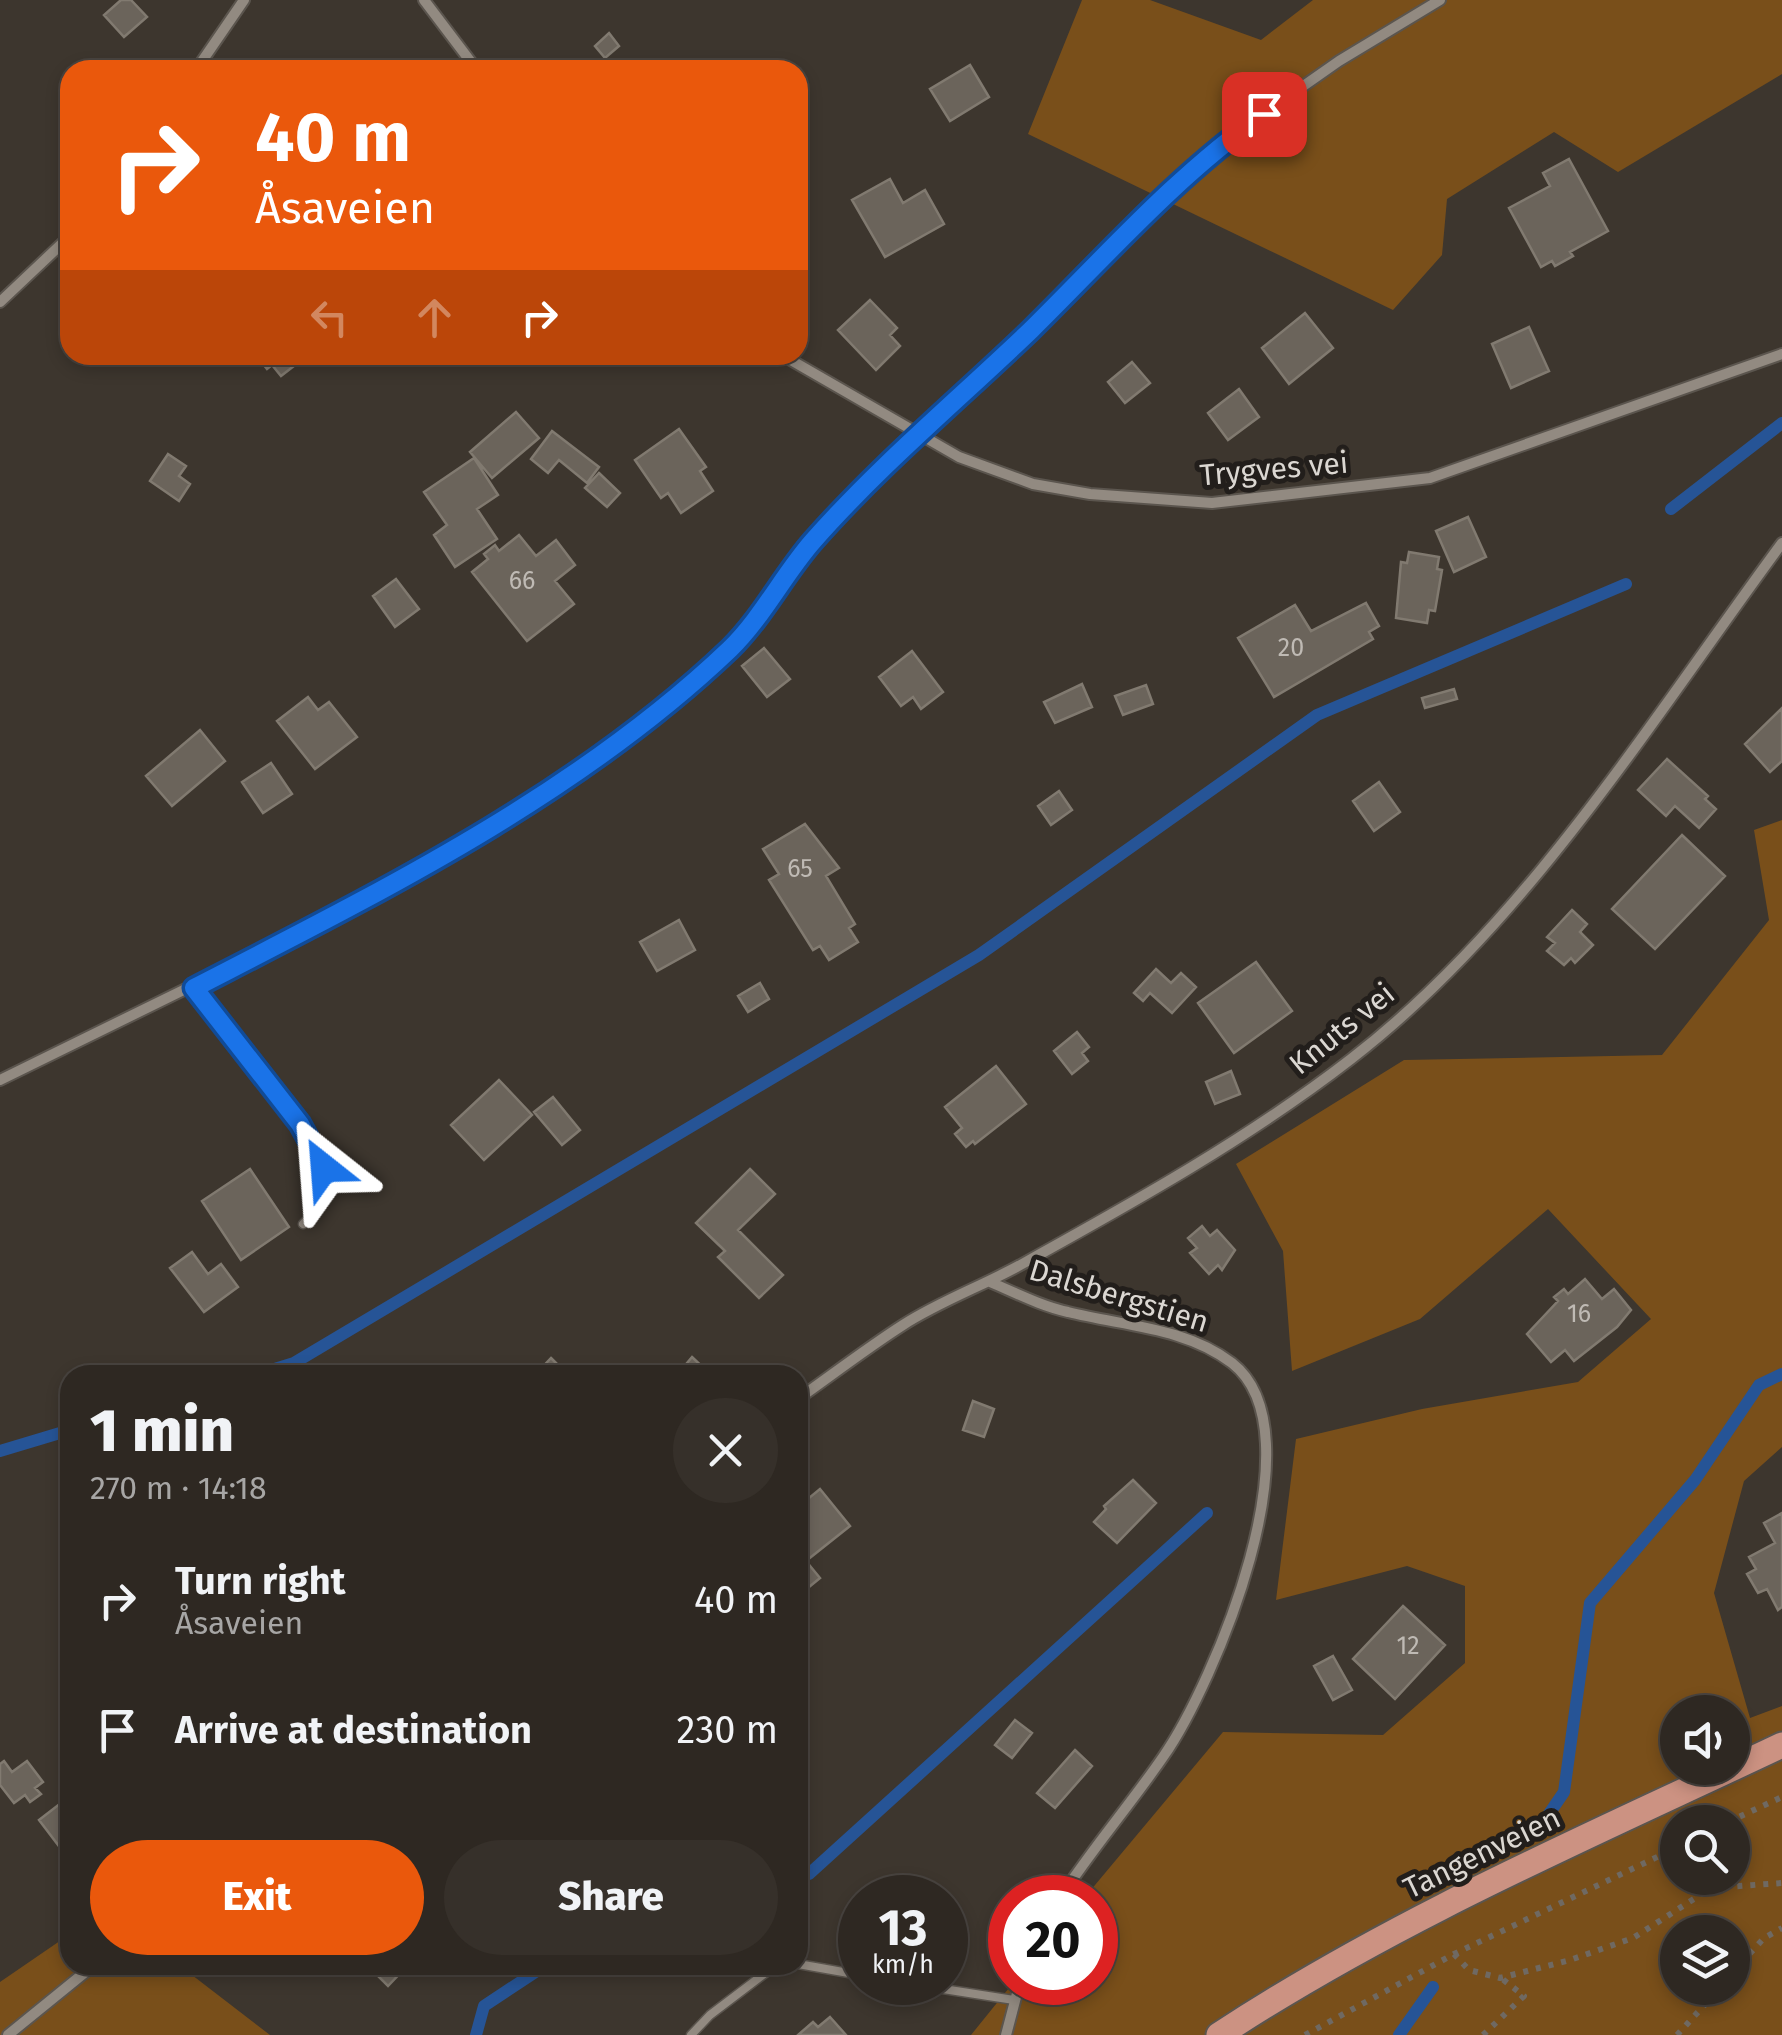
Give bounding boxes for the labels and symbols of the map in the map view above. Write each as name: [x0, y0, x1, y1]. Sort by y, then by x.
pin: [1222, 72, 1307, 157]
street label: Trygves vei: [1198, 445, 1350, 493]
house number: 66: [509, 566, 535, 596]
house number: 20: [1278, 633, 1304, 663]
house number: 65: [787, 854, 813, 884]
street label: Knuts vei: [1282, 976, 1402, 1082]
position arrow: [272, 1116, 376, 1220]
street label: Dalsbergstien: [1025, 1252, 1213, 1340]
house number: 16: [1567, 1299, 1591, 1329]
house number: 12: [1396, 1631, 1420, 1661]
street label: Tangenveien: [1398, 1800, 1566, 1906]
speed limit sign: 20: [988, 1875, 1118, 2005]

